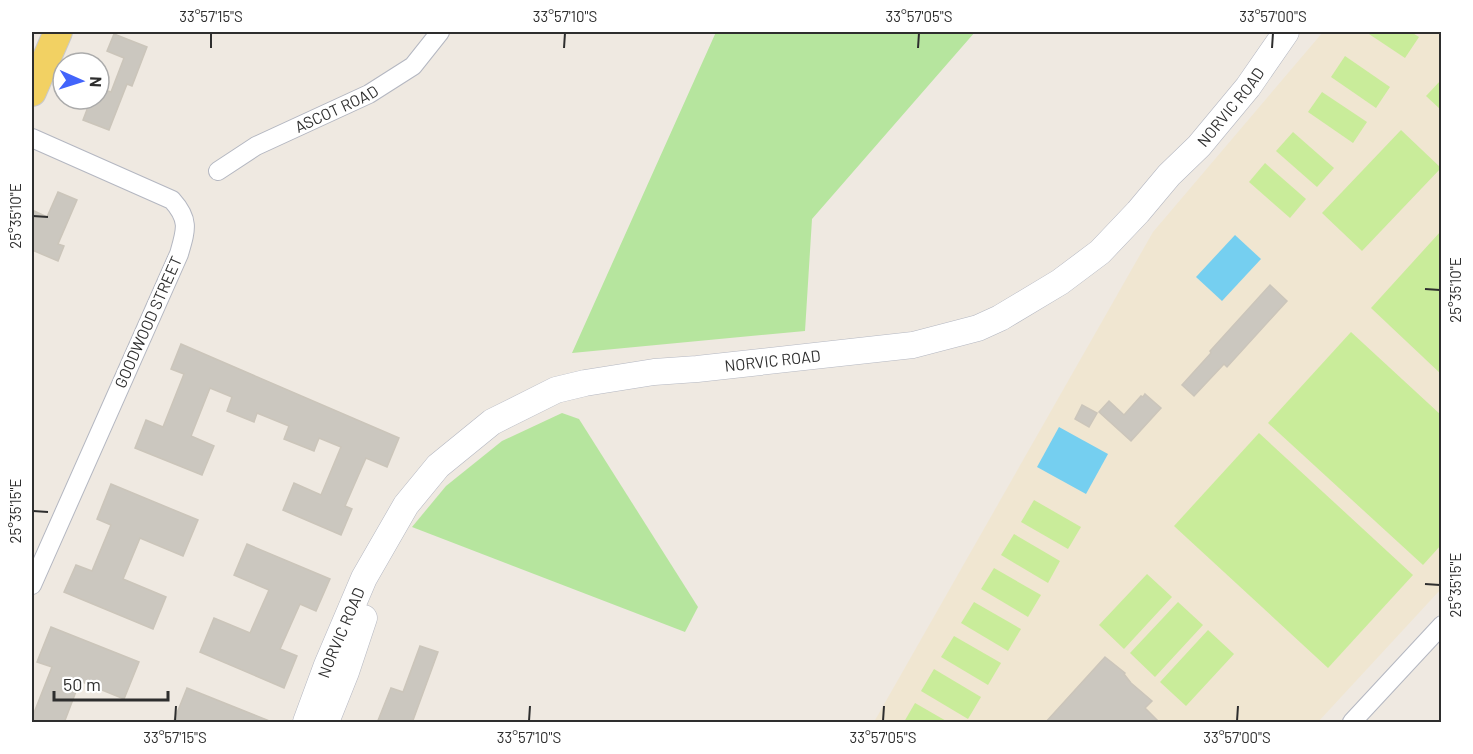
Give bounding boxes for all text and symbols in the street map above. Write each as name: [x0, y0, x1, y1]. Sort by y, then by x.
text: 33°57'15"S: [179, 7, 243, 25]
text: 33°57'10"S: [533, 7, 597, 25]
text: 33°57'05"S: [886, 7, 952, 25]
text: 33°57'00"S: [1239, 7, 1307, 25]
north arrow: [51, 51, 111, 111]
street label: NORVIC ROAD: [1193, 63, 1268, 150]
text: N: [87, 76, 106, 88]
street label: ASCOT ROAD: [291, 81, 381, 136]
text: 25°35'10"E: [6, 183, 24, 249]
street label: GOODWOOD STREET: [110, 253, 185, 391]
text: 25°35'10"E: [1446, 257, 1464, 323]
street label: NORVIC ROAD: [724, 345, 821, 375]
text: 25°35'15"E: [6, 479, 24, 543]
text: 25°35'15"E: [1446, 553, 1464, 617]
street label: NORVIC ROAD: [313, 584, 368, 680]
scale bar: [54, 664, 168, 702]
text: 50 m: [63, 673, 101, 695]
text: 33°57'15"S: [143, 728, 207, 746]
text: 33°57'10"S: [497, 728, 561, 746]
text: 33°57'05"S: [850, 728, 916, 746]
text: 33°57'00"S: [1203, 728, 1271, 746]

